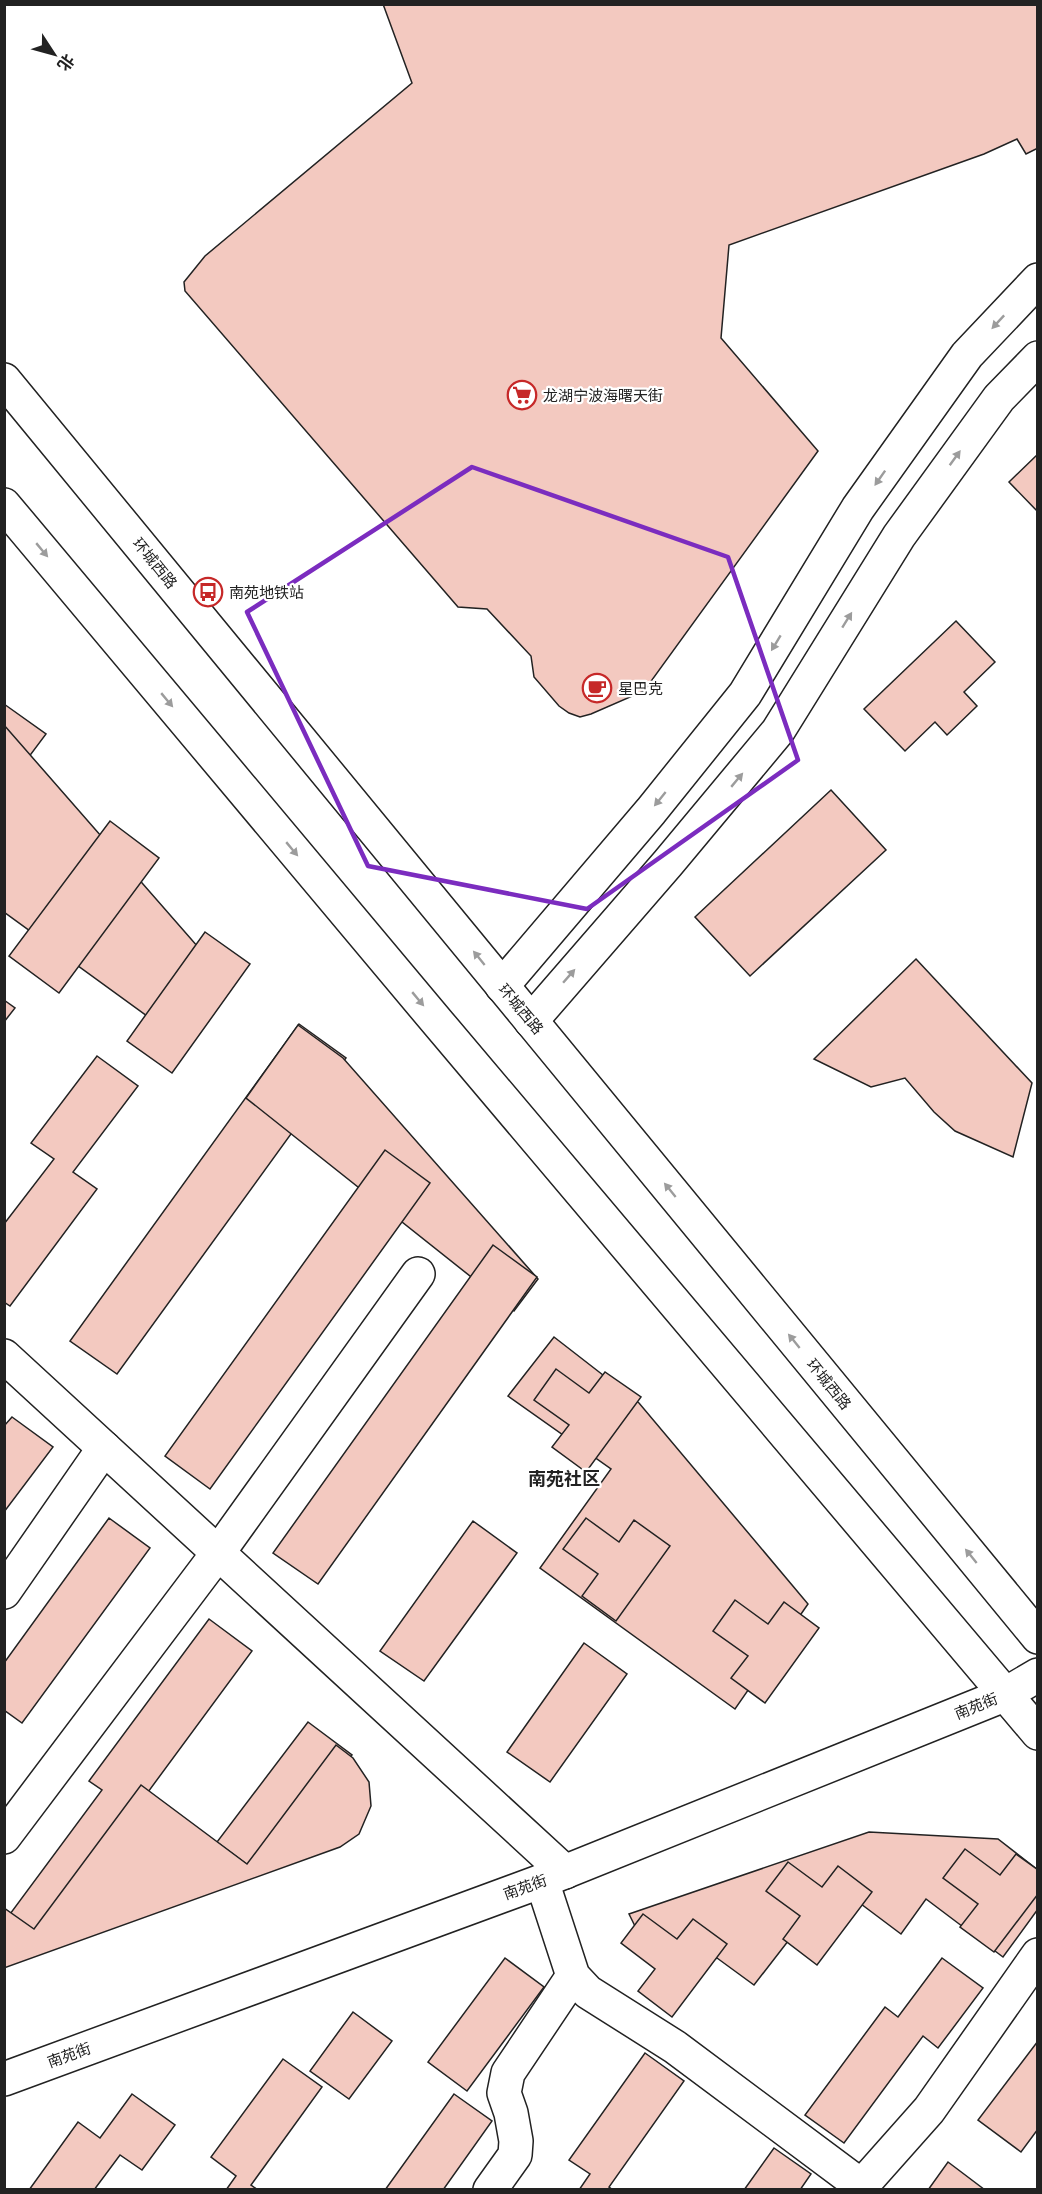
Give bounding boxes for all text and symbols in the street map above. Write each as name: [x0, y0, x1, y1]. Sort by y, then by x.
north arrow: [24, 24, 84, 84]
text: 北: [53, 50, 79, 75]
one-way arrow: [991, 315, 1005, 329]
supermarket icon: 龙湖宁波海曙天街: [506, 379, 538, 411]
place label: 龙湖宁波海曙天街: [543, 386, 663, 405]
one-way arrow: [949, 450, 962, 466]
one-way arrow: [874, 469, 886, 485]
street label: 环城西路: [129, 534, 181, 592]
one-way arrow: [35, 542, 48, 557]
bus stop icon: 南苑地铁站: [192, 576, 224, 608]
place label: 南苑地铁站: [229, 583, 304, 602]
one-way arrow: [841, 612, 852, 628]
one-way arrow: [771, 635, 782, 651]
cafe icon: 星巴克: [581, 672, 613, 704]
place label: 星巴克: [618, 679, 663, 698]
one-way arrow: [160, 692, 173, 707]
one-way arrow: [730, 773, 743, 788]
one-way arrow: [654, 791, 667, 807]
one-way arrow: [286, 841, 299, 857]
one-way arrow: [473, 950, 486, 966]
one-way arrow: [562, 969, 576, 984]
street label: 环城西路: [494, 980, 548, 1038]
one-way arrow: [411, 991, 424, 1007]
one-way arrow: [664, 1183, 677, 1198]
one-way arrow: [787, 1333, 800, 1349]
street label: 环城西路: [803, 1355, 855, 1413]
district label: 南苑社区: [528, 1467, 600, 1490]
one-way arrow: [964, 1548, 977, 1564]
street label: 南苑街: [952, 1689, 1000, 1723]
street label: 南苑街: [501, 1870, 549, 1904]
street label: 南苑街: [45, 2038, 93, 2072]

